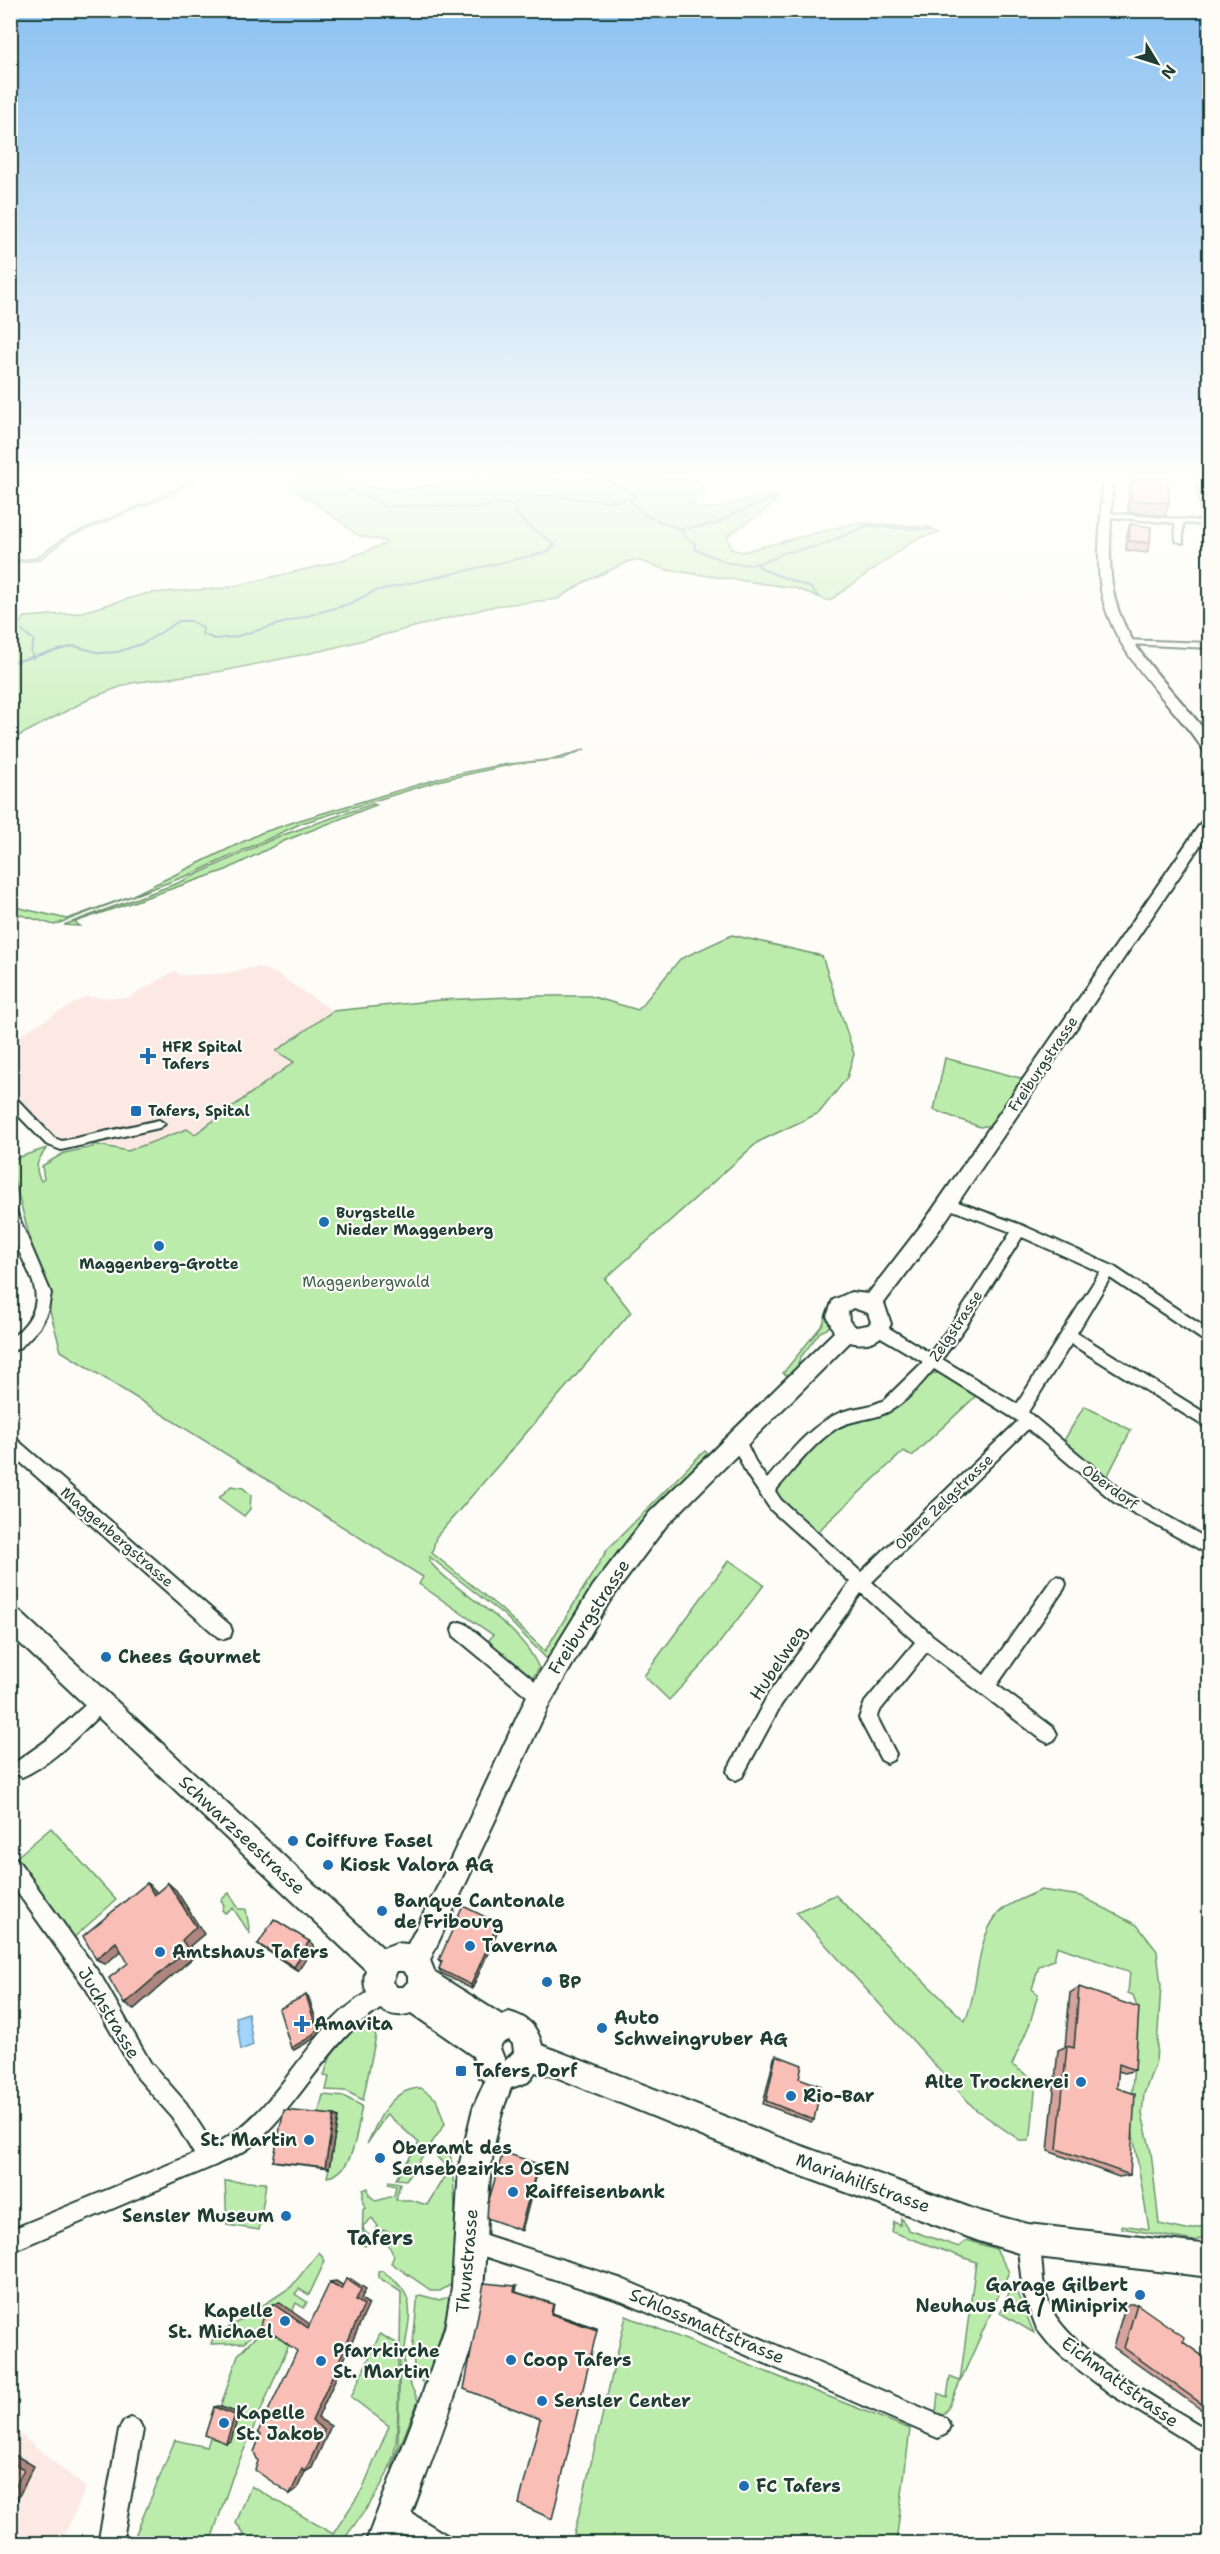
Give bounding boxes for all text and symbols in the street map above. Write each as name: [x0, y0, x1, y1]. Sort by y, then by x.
north arrow: [1127, 33, 1187, 93]
text: N: [1156, 60, 1181, 83]
street label: Freiburgstrasse: [1004, 1012, 1082, 1116]
place label: HFR Spital Tafers: [162, 1037, 242, 1074]
marker: HFR Spital Tafers: [139, 1047, 157, 1065]
place label: Tafers, Spital: [148, 1101, 250, 1121]
marker: Tafers, Spital: [129, 1104, 143, 1118]
place label: Burgstelle Nieder Maggenberg: [336, 1203, 493, 1240]
marker: Burgstelle Nieder Maggenberg: [317, 1215, 331, 1229]
marker: Maggenberg-Grotte: [152, 1239, 166, 1253]
place label: Maggenberg-Grotte: [79, 1254, 239, 1274]
park label: Maggenbergwald: [302, 1272, 430, 1292]
street label: Zelgstrasse: [925, 1286, 987, 1366]
street label: Obere Zelgstrasse: [890, 1450, 998, 1554]
street label: Oberdorf: [1078, 1460, 1143, 1514]
street label: Maggenbergstrasse: [56, 1482, 178, 1592]
street label: Freiburgstrasse: [543, 1555, 635, 1679]
street label: Hubelweg: [744, 1621, 812, 1705]
place label: Chees Gourmet: [118, 1645, 261, 1669]
marker: Chees Gourmet: [99, 1650, 113, 1664]
street label: Schwarzseestrasse: [174, 1770, 310, 1900]
place label: Coiffure Fasel: [305, 1829, 433, 1853]
marker: Coiffure Fasel: [286, 1834, 300, 1848]
place label: Kiosk Valora AG: [340, 1853, 494, 1877]
marker: Kiosk Valora AG: [321, 1858, 335, 1872]
place label: Banque Cantonale de Fribourg: [394, 1889, 565, 1934]
marker: Banque Cantonale de Fribourg: [375, 1904, 389, 1918]
place label: Taverna: [482, 1934, 558, 1958]
marker: Taverna: [463, 1939, 477, 1953]
place label: Amtshaus Tafers: [172, 1940, 329, 1964]
marker: Amtshaus Tafers: [153, 1945, 167, 1959]
street label: Juchstrasse: [72, 1963, 146, 2063]
place label: BP: [559, 1970, 582, 1994]
marker: BP: [540, 1975, 554, 1989]
place label: Auto Schweingruber AG: [614, 2006, 788, 2051]
place label: Amavita: [314, 2012, 394, 2036]
marker: Amavita: [295, 2017, 309, 2031]
marker: Auto Schweingruber AG: [595, 2021, 609, 2035]
place label: Tafers Dorf: [473, 2059, 578, 2083]
marker: Tafers Dorf: [454, 2064, 468, 2078]
place label: Alte Trocknerei: [924, 2070, 1069, 2094]
marker: Alte Trocknerei: [1074, 2075, 1088, 2089]
place label: Rio-Bar: [803, 2084, 875, 2108]
marker: Rio-Bar: [784, 2089, 798, 2103]
place label: St. Martin: [200, 2128, 297, 2152]
marker: St. Martin: [302, 2133, 316, 2147]
place label: Oberamt des Sensebezirks OSEN: [392, 2136, 570, 2181]
street label: Mariahilfstrasse: [792, 2148, 934, 2218]
marker: Oberamt des Sensebezirks OSEN: [373, 2151, 387, 2165]
place label: Raiffeisenbank: [525, 2180, 665, 2204]
marker: Raiffeisenbank: [506, 2185, 520, 2199]
place label: Sensler Museum: [122, 2204, 275, 2228]
street label: Thunstrasse: [450, 2208, 484, 2314]
marker: Sensler Museum: [279, 2209, 293, 2223]
district label: Tafers: [347, 2224, 413, 2252]
place label: Garage Gilbert Neuhaus AG / Miniprix: [916, 2273, 1128, 2318]
street label: Schlossmattstrasse: [626, 2282, 788, 2370]
marker: Garage Gilbert Neuhaus AG / Miniprix: [1133, 2288, 1147, 2302]
place label: Kapelle St. Michael: [168, 2299, 273, 2344]
marker: Kapelle St. Michael: [278, 2314, 292, 2328]
street label: Eichmattstrasse: [1056, 2331, 1184, 2433]
place label: Pfarrkirche St. Martin: [333, 2339, 440, 2384]
place label: Coop Tafers: [523, 2348, 631, 2372]
marker: Coop Tafers: [504, 2353, 518, 2367]
marker: Pfarrkirche St. Martin: [314, 2354, 328, 2368]
place label: Sensler Center: [554, 2389, 691, 2413]
marker: Sensler Center: [535, 2394, 549, 2408]
place label: Kapelle St. Jakob: [236, 2401, 324, 2446]
marker: Kapelle St. Jakob: [217, 2416, 231, 2430]
place label: FC Tafers: [756, 2474, 841, 2498]
marker: FC Tafers: [737, 2479, 751, 2493]

